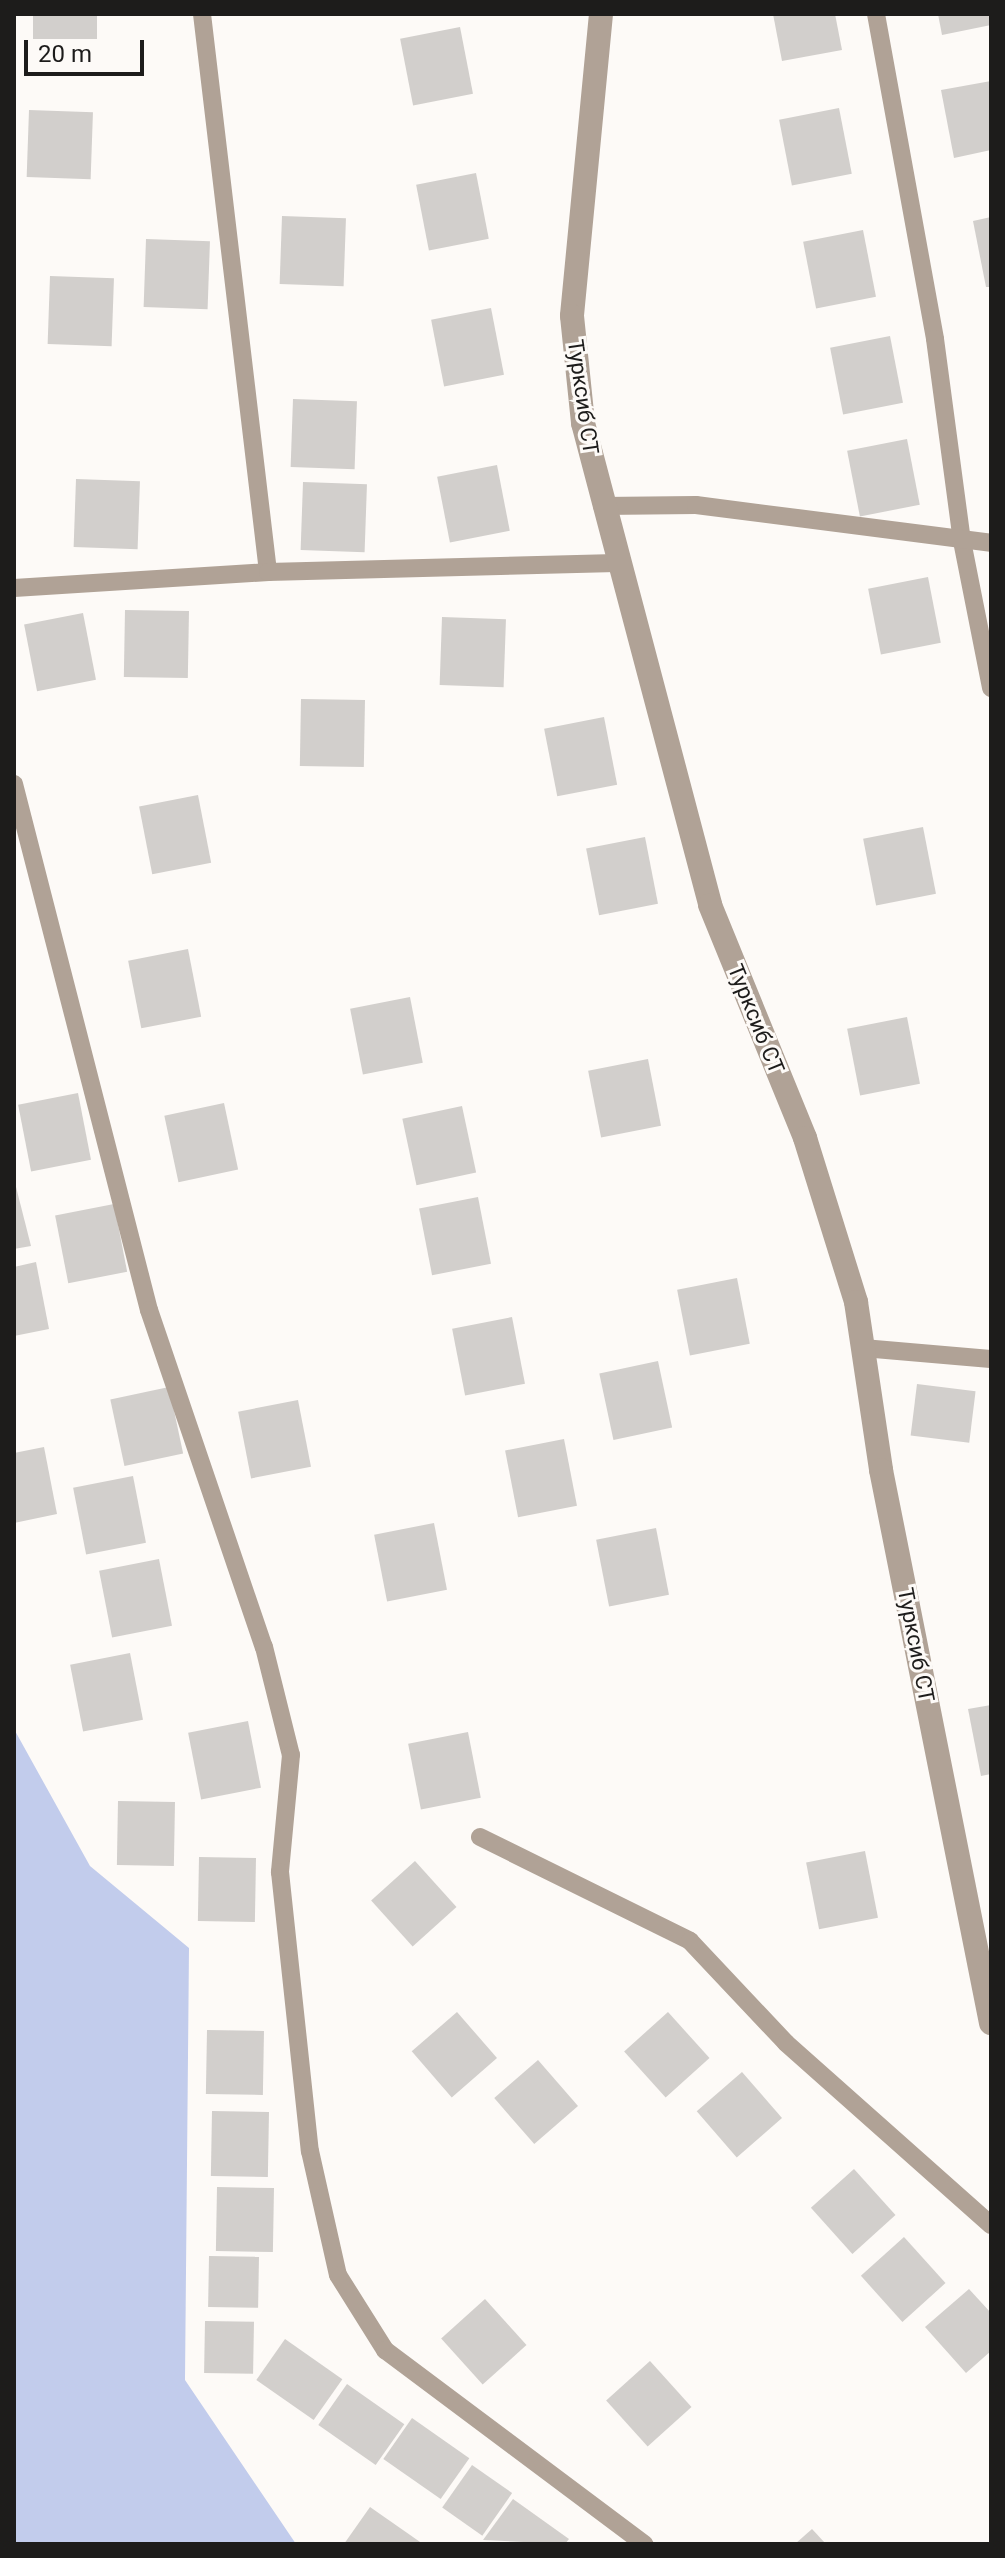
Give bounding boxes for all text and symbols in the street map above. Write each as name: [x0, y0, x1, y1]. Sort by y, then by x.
scale bar: [28, 24, 148, 74]
text: 20 m: [38, 40, 92, 68]
street label: Турксиб СТ: [562, 338, 604, 456]
street label: Турксиб СТ: [722, 960, 790, 1078]
street label: Турксиб СТ: [892, 1586, 940, 1704]

